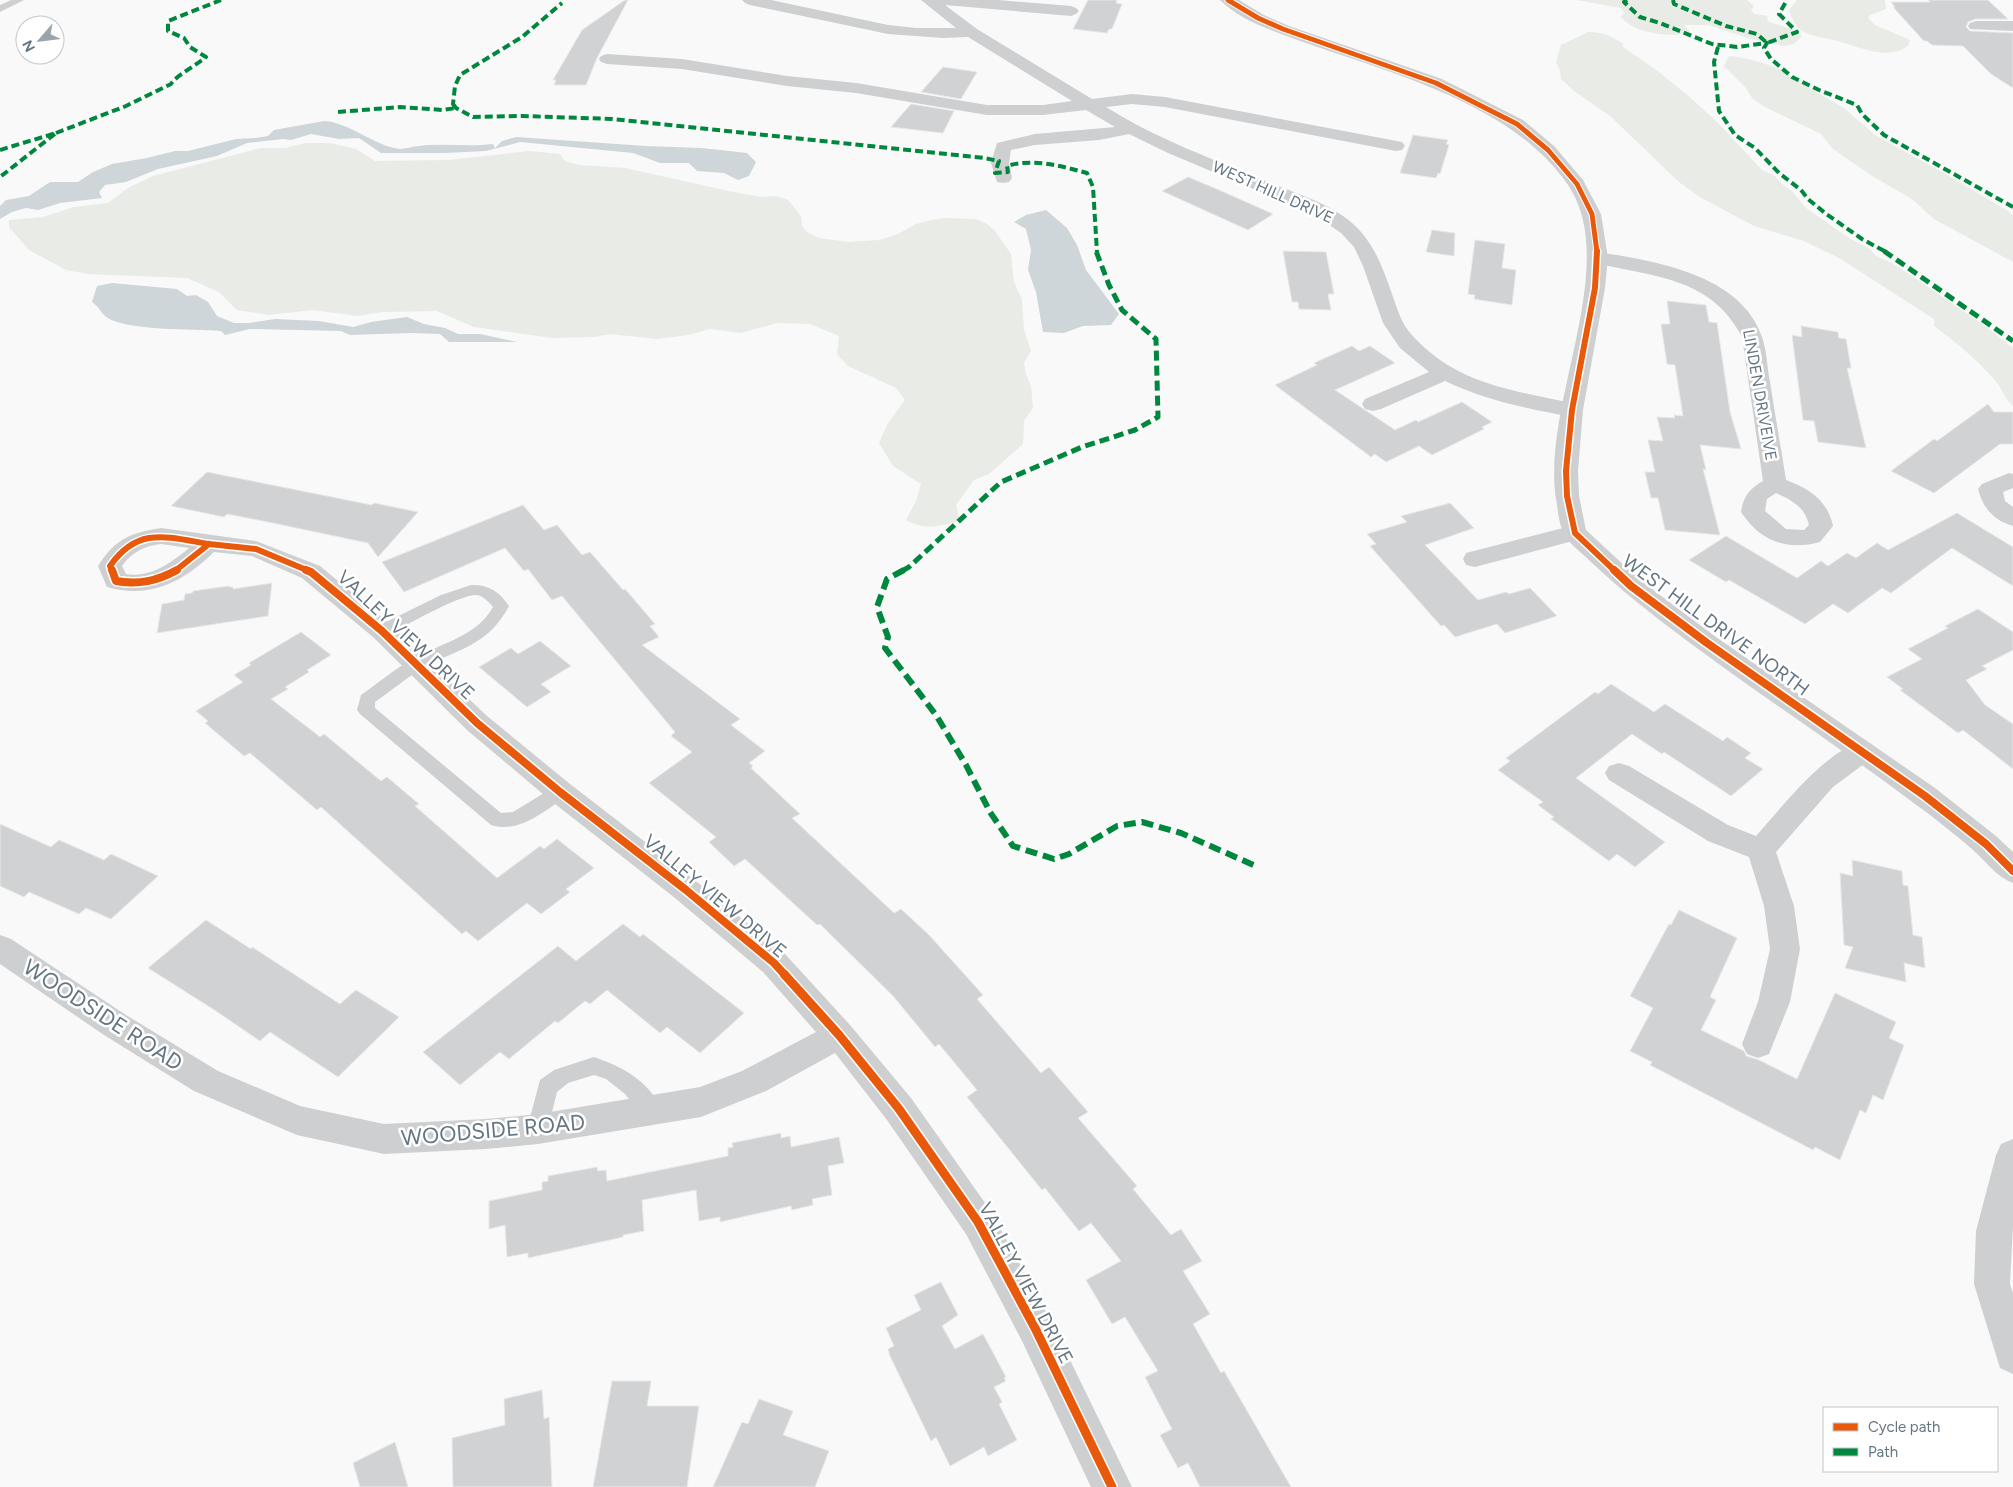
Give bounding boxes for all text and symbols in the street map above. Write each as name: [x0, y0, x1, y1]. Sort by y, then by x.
north arrow: [15, 15, 65, 65]
text: N: [19, 37, 39, 55]
street label: WEST HILL DRIVE: [1210, 157, 1336, 227]
street label: LINDEN DRIVEIVE: [1739, 328, 1781, 462]
street label: WEST HILL DRIVE NORTH: [1618, 549, 1814, 701]
street label: VALLEY VIEW DRIVE: [333, 565, 479, 705]
street label: VALLEY VIEW DRIVE: [639, 830, 791, 962]
street label: WOODSIDE ROAD: [18, 953, 188, 1077]
street label: WOODSIDE ROAD: [400, 1109, 586, 1151]
street label: VALLEY VIEW DRIVE: [974, 1198, 1078, 1368]
legend: [1823, 1407, 1998, 1472]
text: Cycle path: [1868, 1418, 1940, 1436]
text: Path: [1868, 1443, 1898, 1461]

